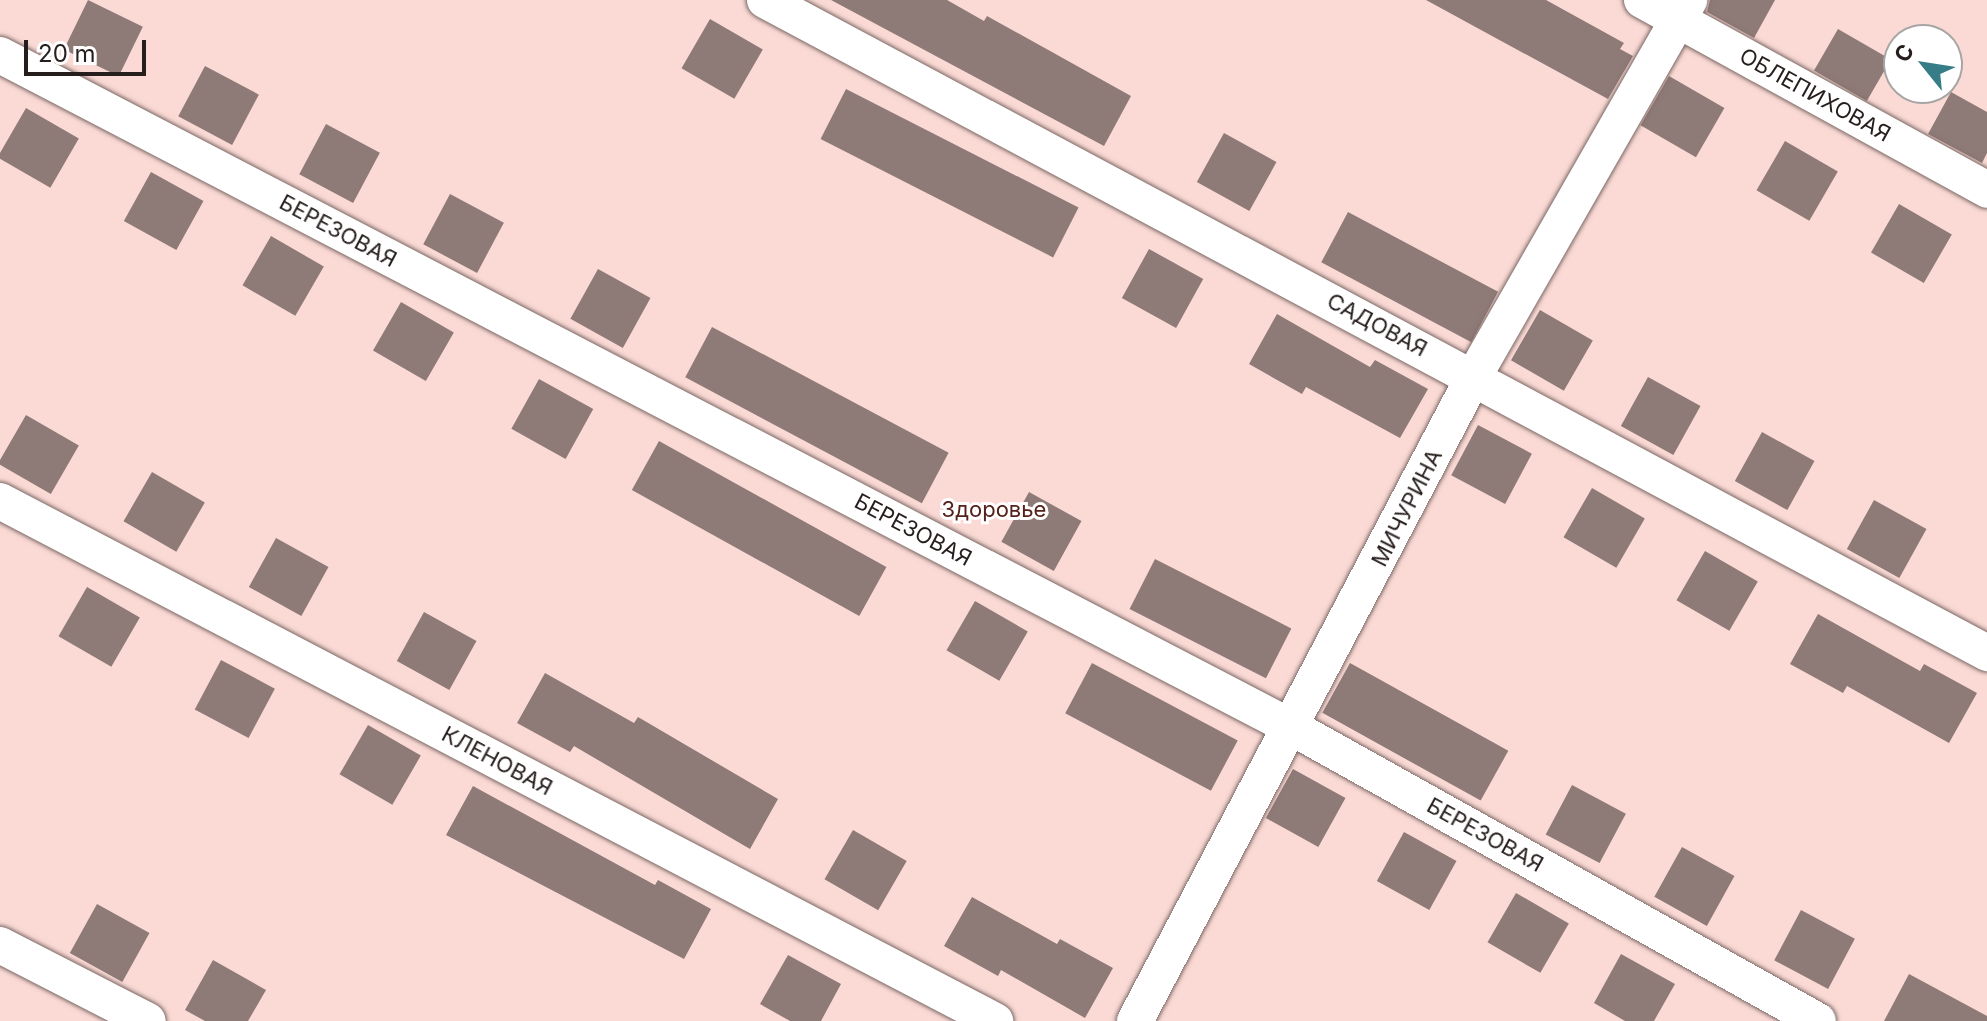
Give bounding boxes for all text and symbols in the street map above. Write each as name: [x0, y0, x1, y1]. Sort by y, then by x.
scale bar: [28, 24, 150, 74]
north arrow: [1883, 24, 1963, 104]
text: 20 m: [38, 39, 96, 68]
text: С: [1889, 39, 1919, 67]
street label: ОБЛЕПИХОВАЯ: [1735, 43, 1895, 147]
street label: БЕРЕЗОВАЯ: [275, 189, 401, 273]
street label: САДОВАЯ: [1323, 288, 1431, 362]
street label: МИЧУРИНА: [1366, 445, 1448, 571]
street label: БЕРЕЗОВАЯ: [850, 488, 976, 572]
park label: Здоровье: [942, 497, 1046, 523]
street label: КЛЕНОВАЯ: [437, 721, 557, 801]
street label: БЕРЕЗОВАЯ: [1422, 792, 1548, 878]

